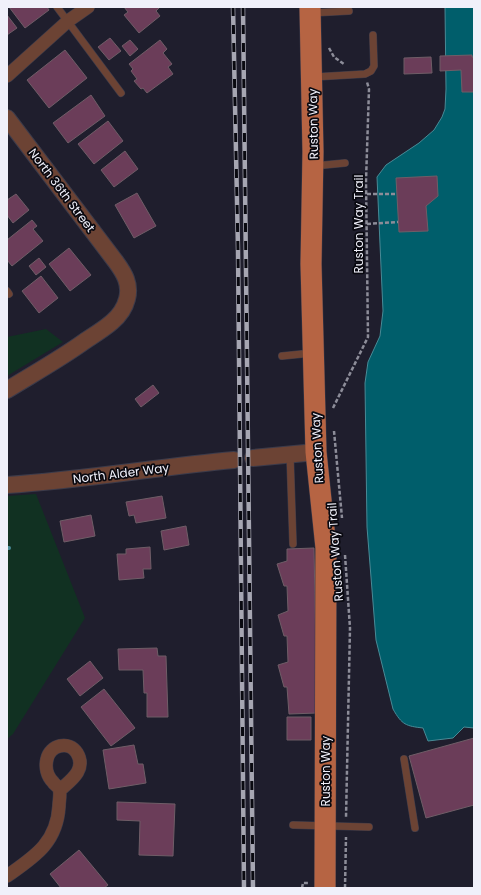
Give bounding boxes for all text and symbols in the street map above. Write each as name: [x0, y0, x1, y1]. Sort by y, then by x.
street label: Ruston Way: [304, 88, 322, 160]
street label: North 36th Street: [25, 145, 99, 235]
street label: Ruston Way Trail: [350, 174, 367, 273]
street label: Ruston Way: [307, 412, 327, 484]
street label: North Alder Way: [72, 459, 170, 487]
street label: Ruston Way Trail: [323, 502, 347, 602]
street label: Ruston Way: [317, 735, 334, 806]

